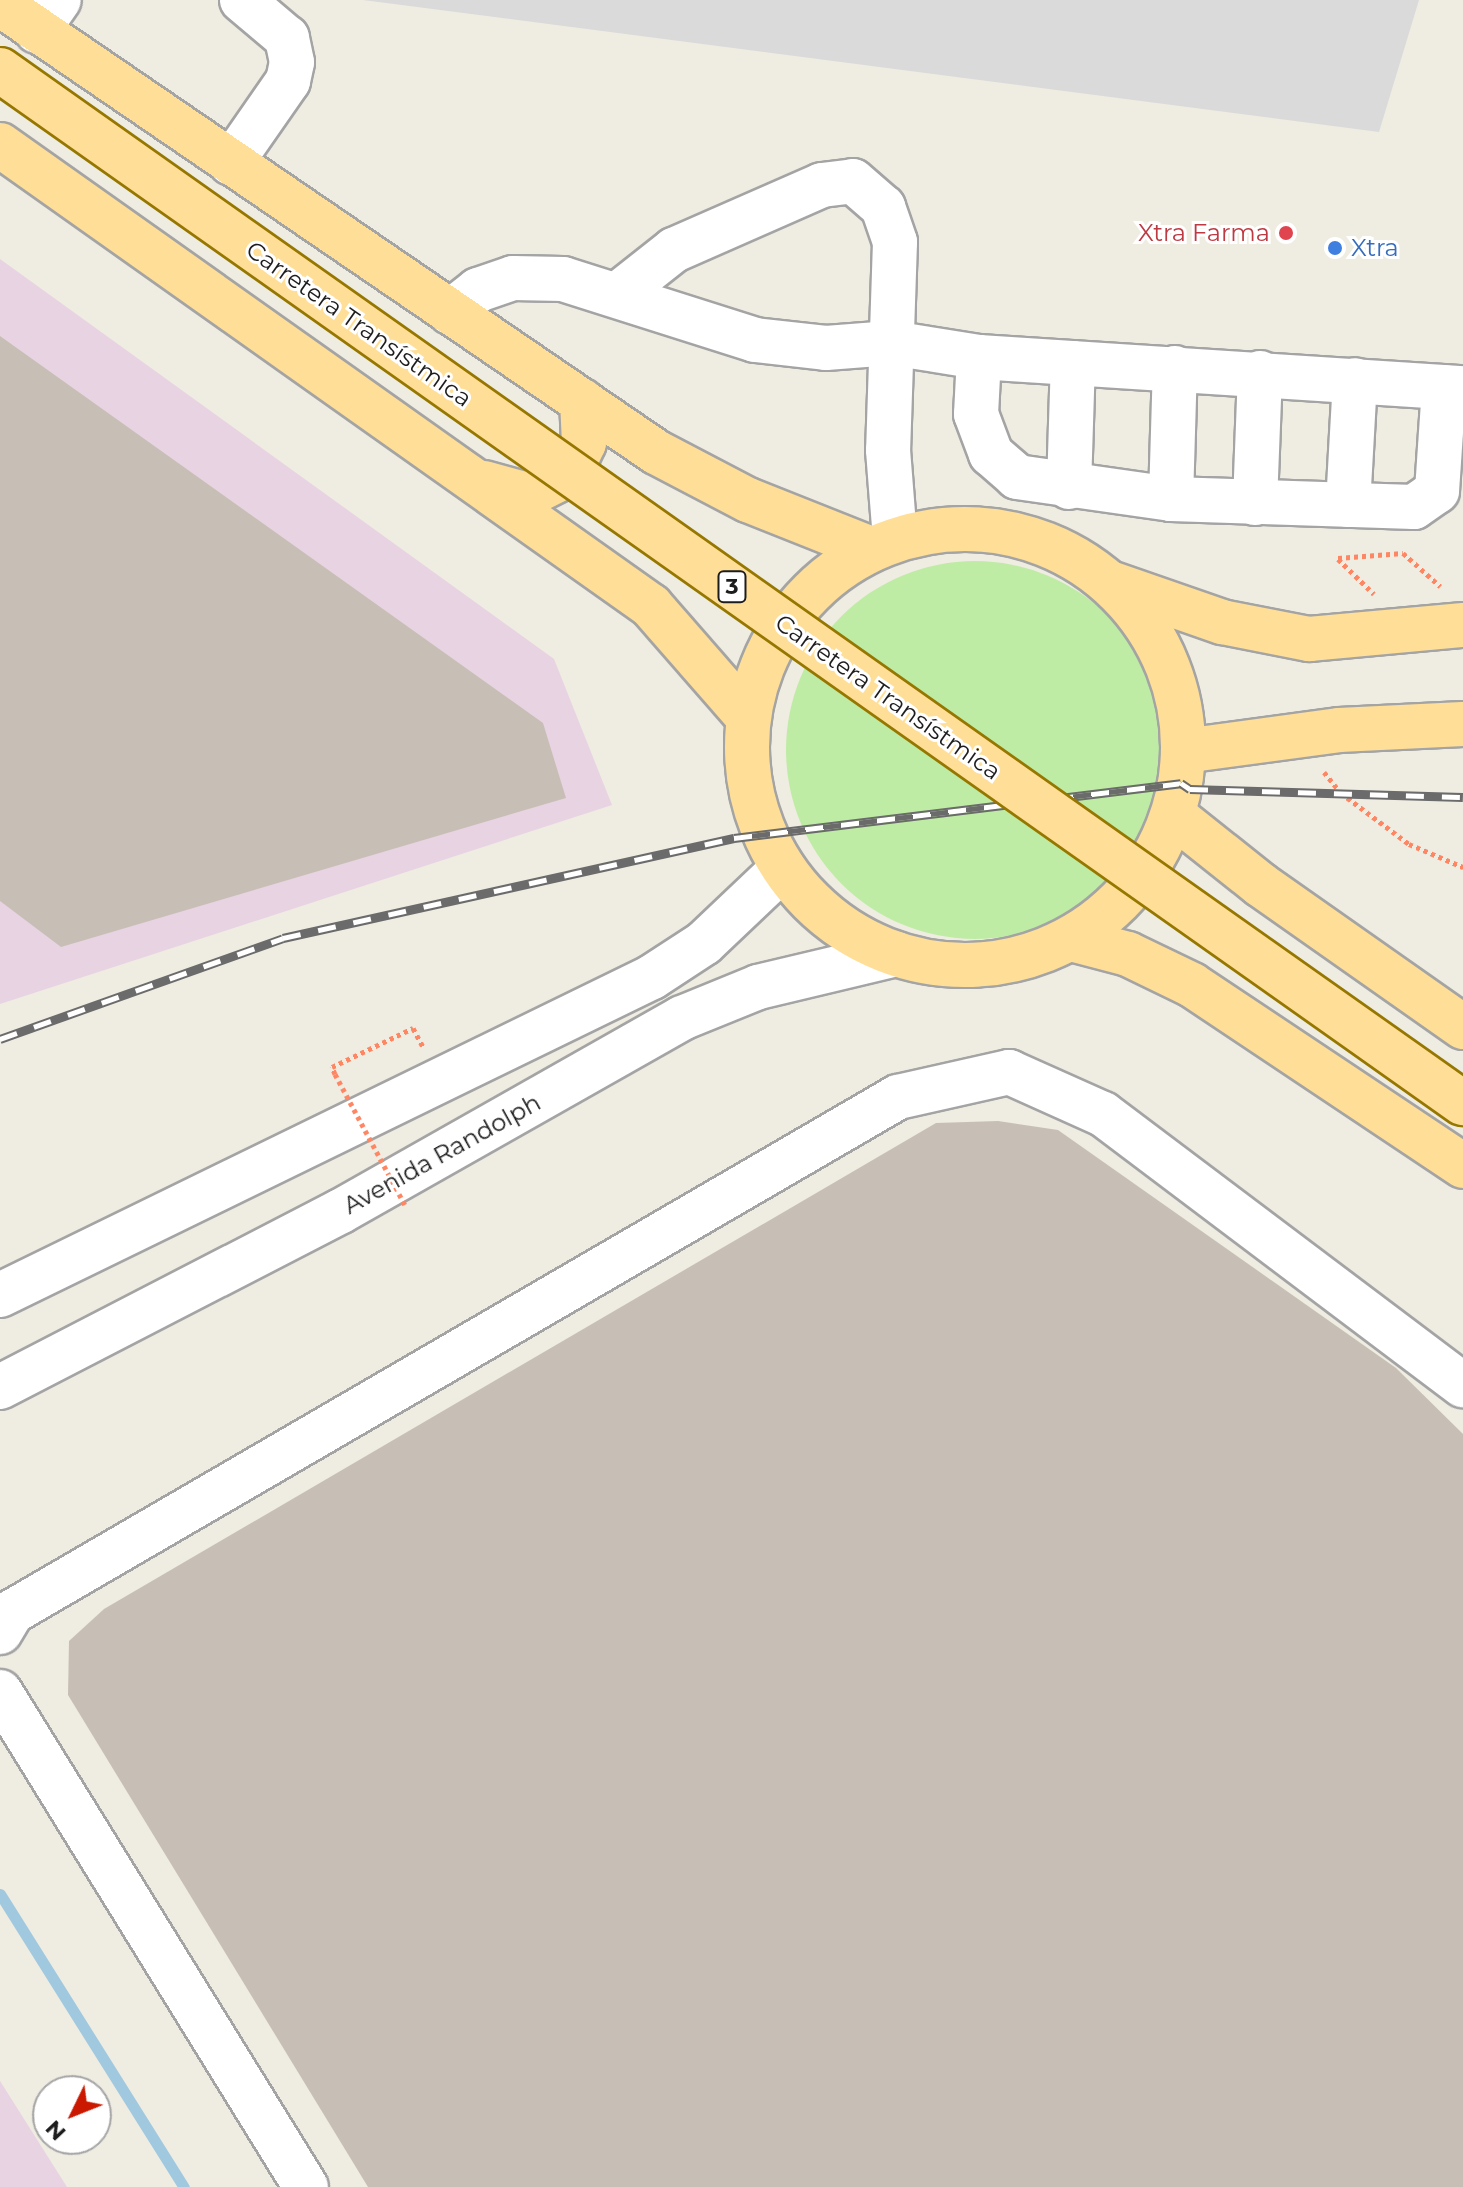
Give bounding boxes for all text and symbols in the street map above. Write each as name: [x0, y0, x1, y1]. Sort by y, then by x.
place label: Xtra Farma: [1138, 219, 1270, 247]
marker: Xtra Farma: [1277, 224, 1295, 242]
place label: Xtra: [1351, 234, 1399, 262]
street label: Carretera Transístmica: [241, 235, 477, 413]
marker: Xtra: [1326, 239, 1344, 257]
road number: 3: [716, 569, 748, 605]
street label: Carretera Transístmica: [770, 608, 1006, 786]
street label: Avenida Randolph: [338, 1088, 546, 1220]
north arrow: [32, 2075, 112, 2155]
text: N: [40, 2115, 71, 2146]

